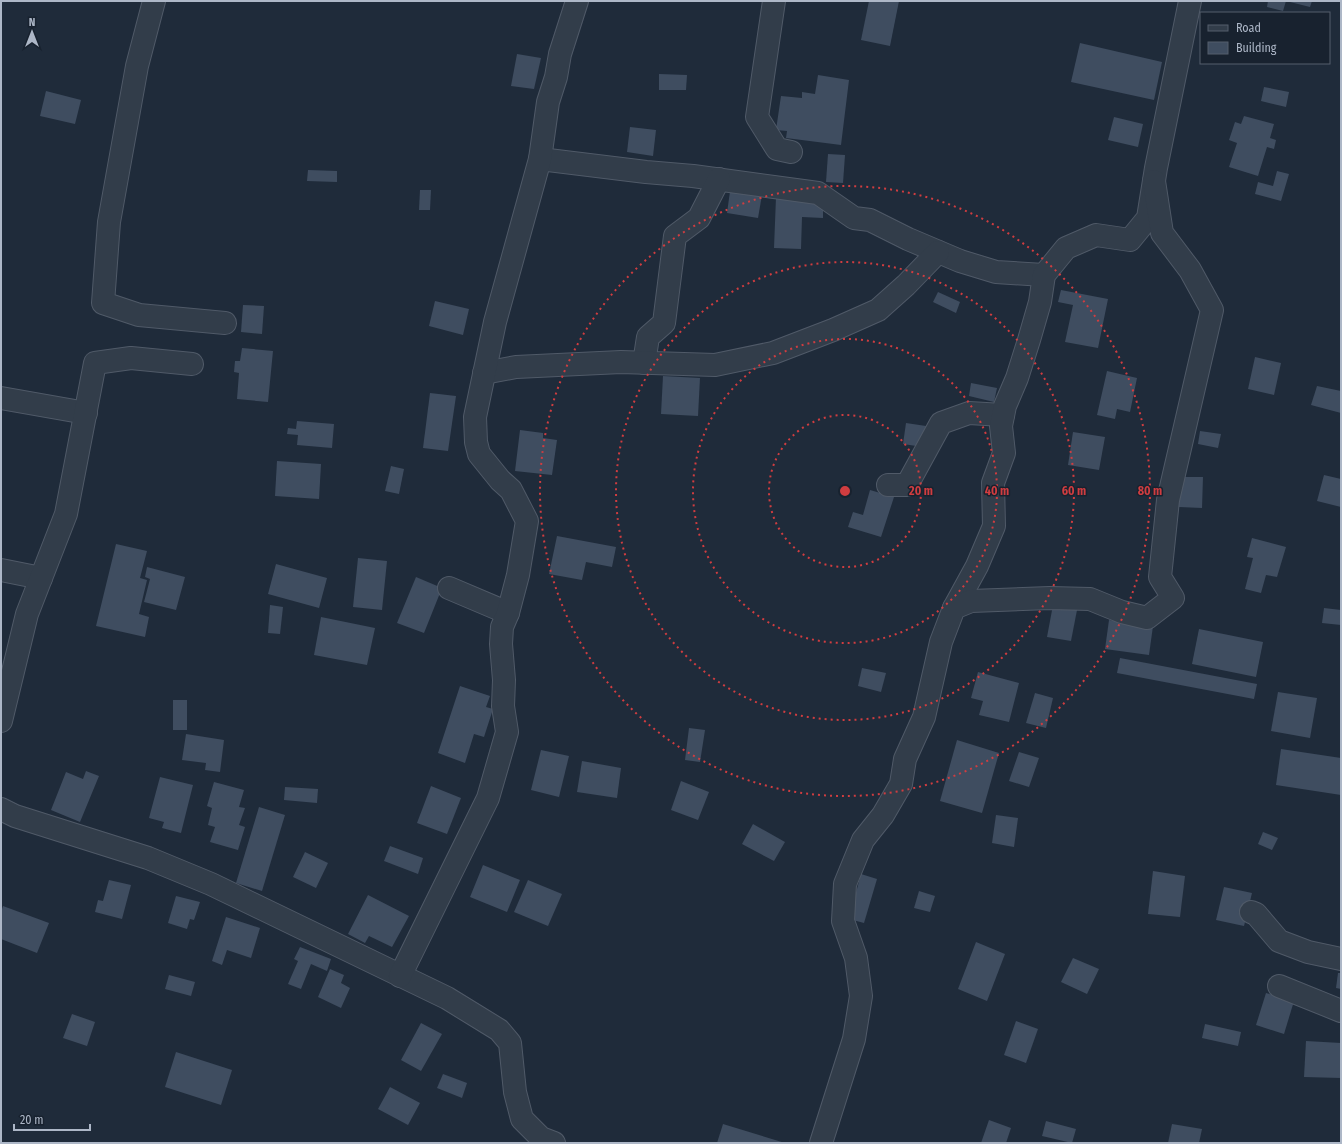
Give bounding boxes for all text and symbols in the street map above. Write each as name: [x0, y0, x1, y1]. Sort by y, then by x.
north arrow: [12, 12, 52, 52]
legend: [1200, 12, 1330, 64]
text: N: [29, 16, 35, 29]
text: Road: [1236, 21, 1261, 35]
text: Building: [1236, 41, 1277, 55]
centre of rings: [838, 484, 852, 498]
text: 20 m: [908, 484, 933, 498]
text: 40 m: [985, 484, 1009, 498]
text: 60 m: [1062, 484, 1086, 498]
text: 80 m: [1138, 484, 1162, 498]
scale bar: [14, 1106, 90, 1132]
text: 20 m: [20, 1113, 44, 1127]

